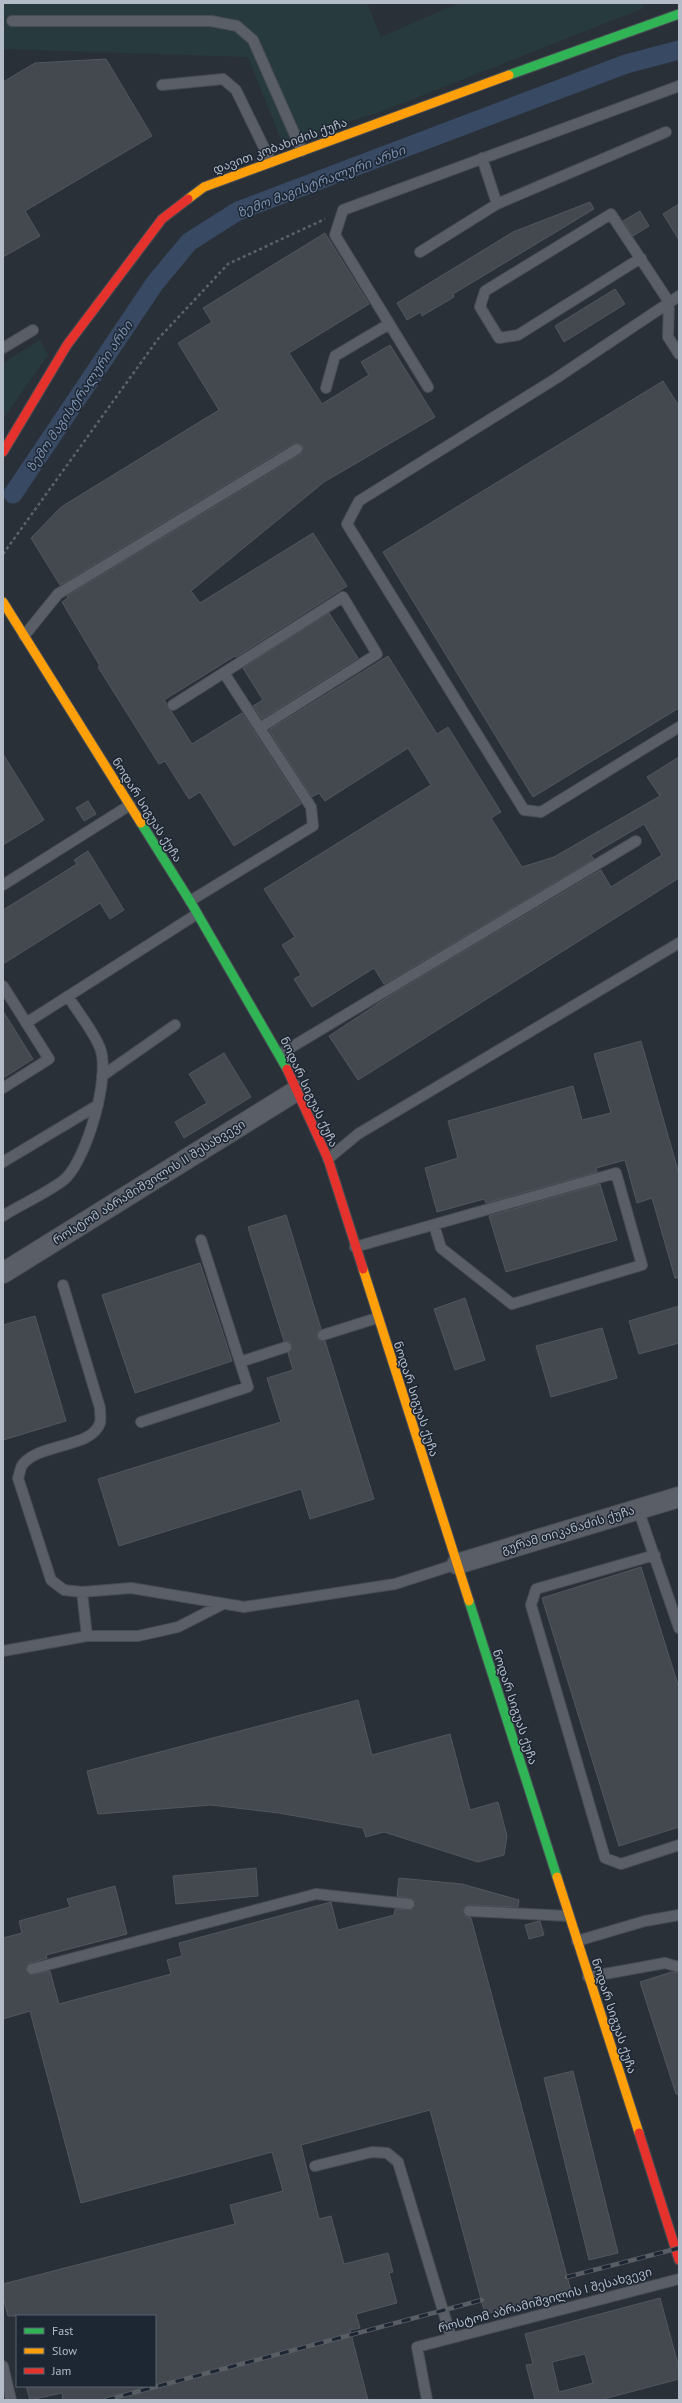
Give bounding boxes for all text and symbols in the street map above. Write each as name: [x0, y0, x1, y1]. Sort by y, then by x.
street label: დავით კობახიძის ქუჩა: [211, 114, 349, 178]
water label: ზემო მაგისტრალური არხი: [235, 141, 408, 221]
water label: ზემო მაგისტრალური არხი: [22, 317, 137, 475]
street label: ნოდარ სიგუას ქუჩა: [108, 755, 186, 865]
street label: ნოდარ სიგუას ქუჩა: [276, 1034, 342, 1150]
street label: როსტომ აბრამიშვილის II შესახვევი: [50, 1116, 248, 1248]
street label: ნოდარ სიგუას ქუჩა: [390, 1339, 442, 1459]
street label: გურამ თიკანაძის ქუჩა: [499, 1502, 636, 1557]
street label: ნოდარ სიგუას ქუჩა: [489, 1647, 541, 1767]
street label: ნოდარ სიგუას ქუჩა: [588, 1956, 640, 2076]
street label: როსტომ აბრამიშვილის I შესახვევი: [436, 2264, 654, 2336]
legend: [16, 2315, 156, 2387]
text: Fast: [52, 2323, 73, 2338]
text: Slow: [52, 2343, 77, 2358]
text: Jam: [51, 2363, 71, 2378]

